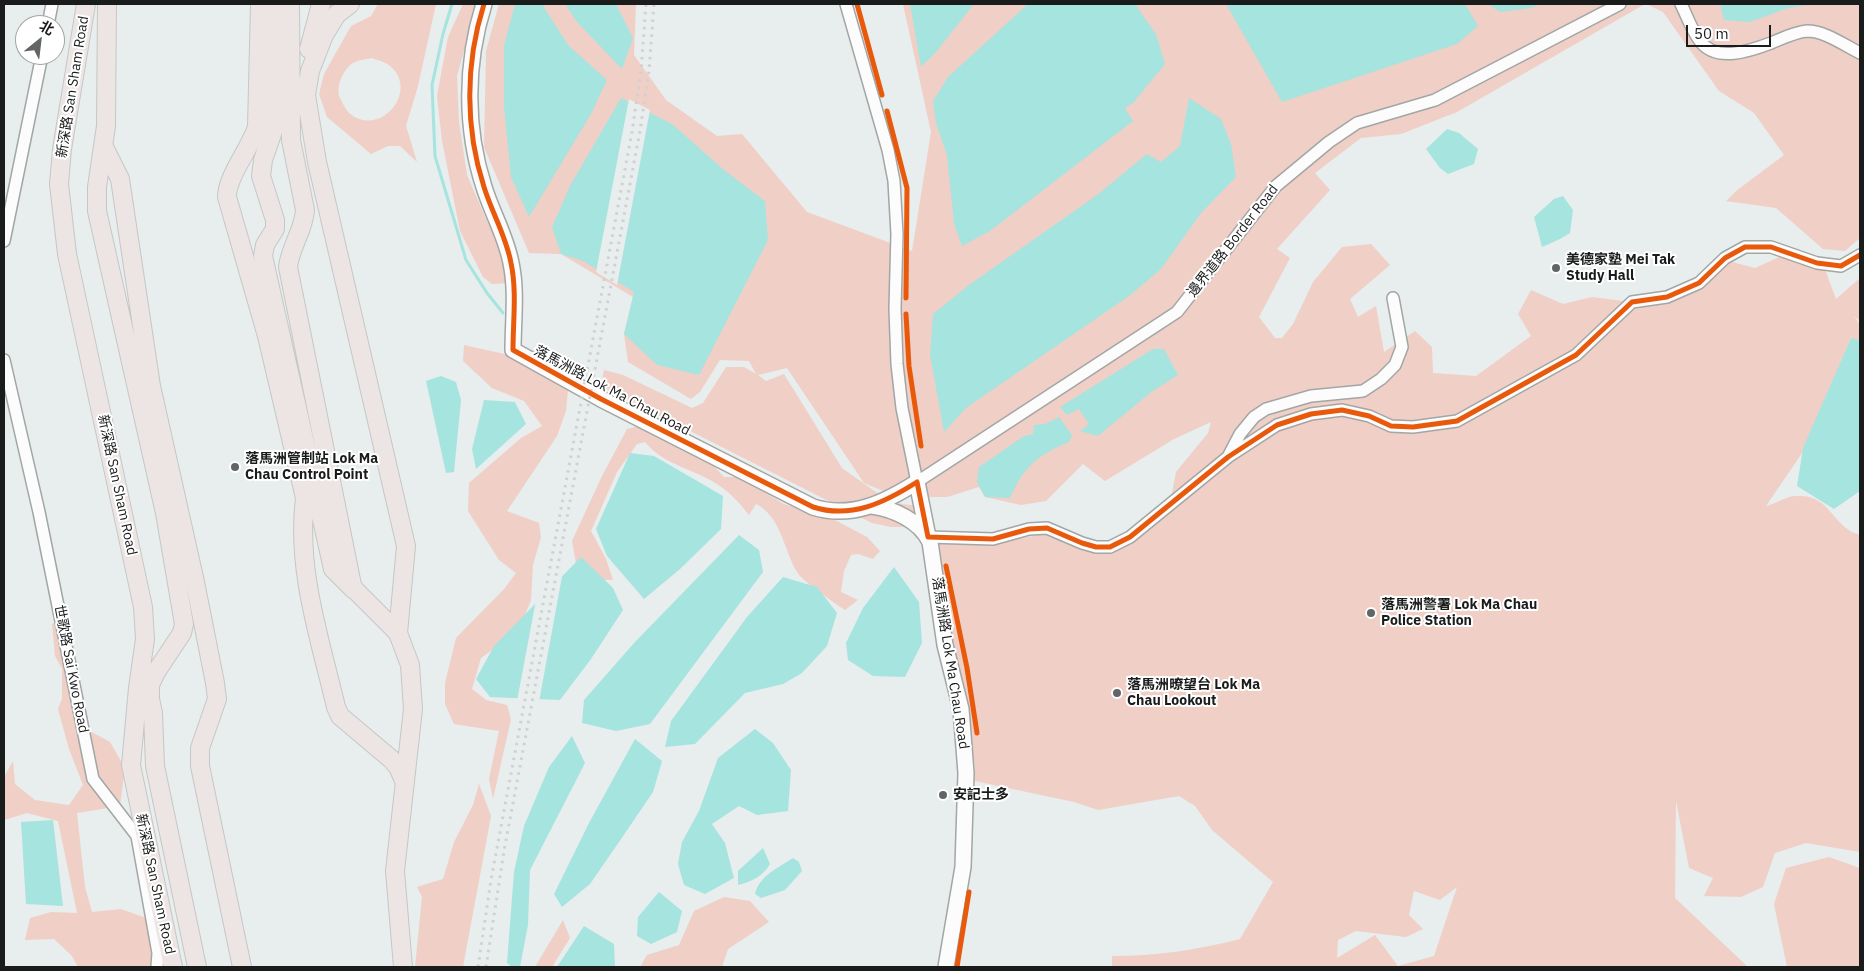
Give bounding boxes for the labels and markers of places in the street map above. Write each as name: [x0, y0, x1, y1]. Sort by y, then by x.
place label: 美德家塾 Mei Tak Study Hall: [1566, 252, 1675, 284]
marker: 美德家塾 Mei Tak Study Hall: [1550, 262, 1562, 274]
place label: 落馬洲管制站 Lok Ma Chau Control Point: [245, 451, 378, 484]
marker: 落馬洲管制站 Lok Ma Chau Control Point: [229, 461, 241, 473]
place label: 落馬洲警署 Lok Ma Chau Police Station: [1381, 597, 1537, 630]
marker: 落馬洲警署 Lok Ma Chau Police Station: [1365, 607, 1377, 619]
place label: 落馬洲暸望台 Lok Ma Chau Lookout: [1127, 677, 1260, 710]
marker: 落馬洲暸望台 Lok Ma Chau Lookout: [1111, 687, 1123, 699]
place label: 安記士多: [953, 787, 1009, 803]
marker: 安記士多: [937, 789, 949, 801]

